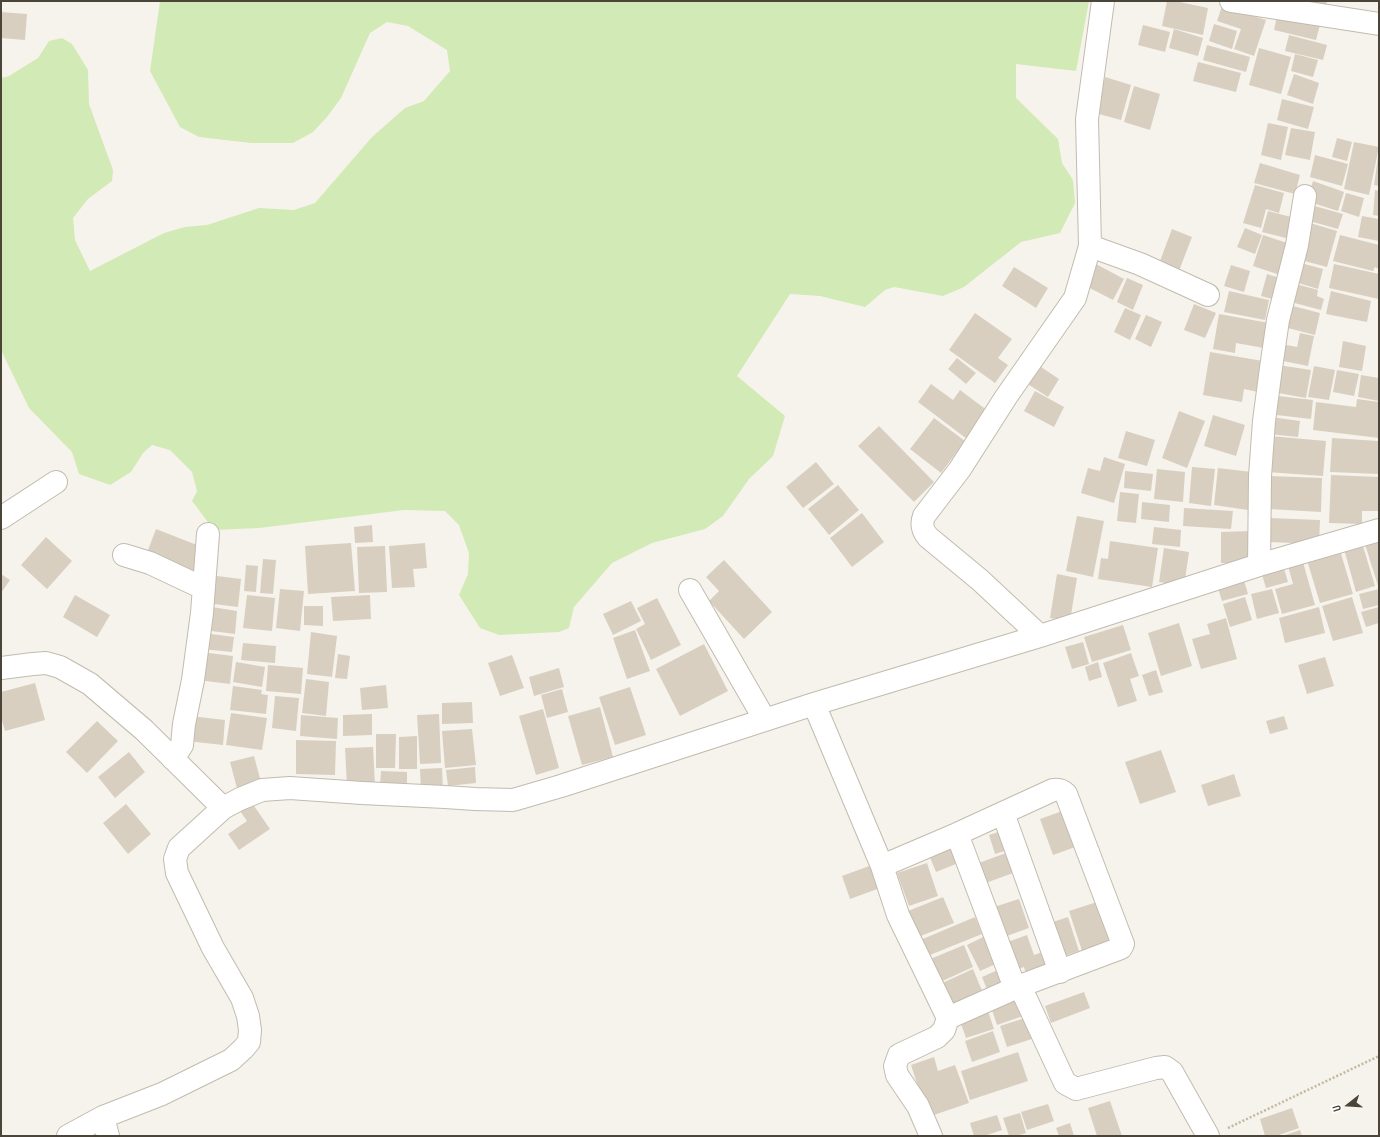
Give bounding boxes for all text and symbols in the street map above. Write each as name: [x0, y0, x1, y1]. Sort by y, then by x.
north arrow: [1328, 1085, 1368, 1125]
text: U: [1329, 1104, 1344, 1113]

